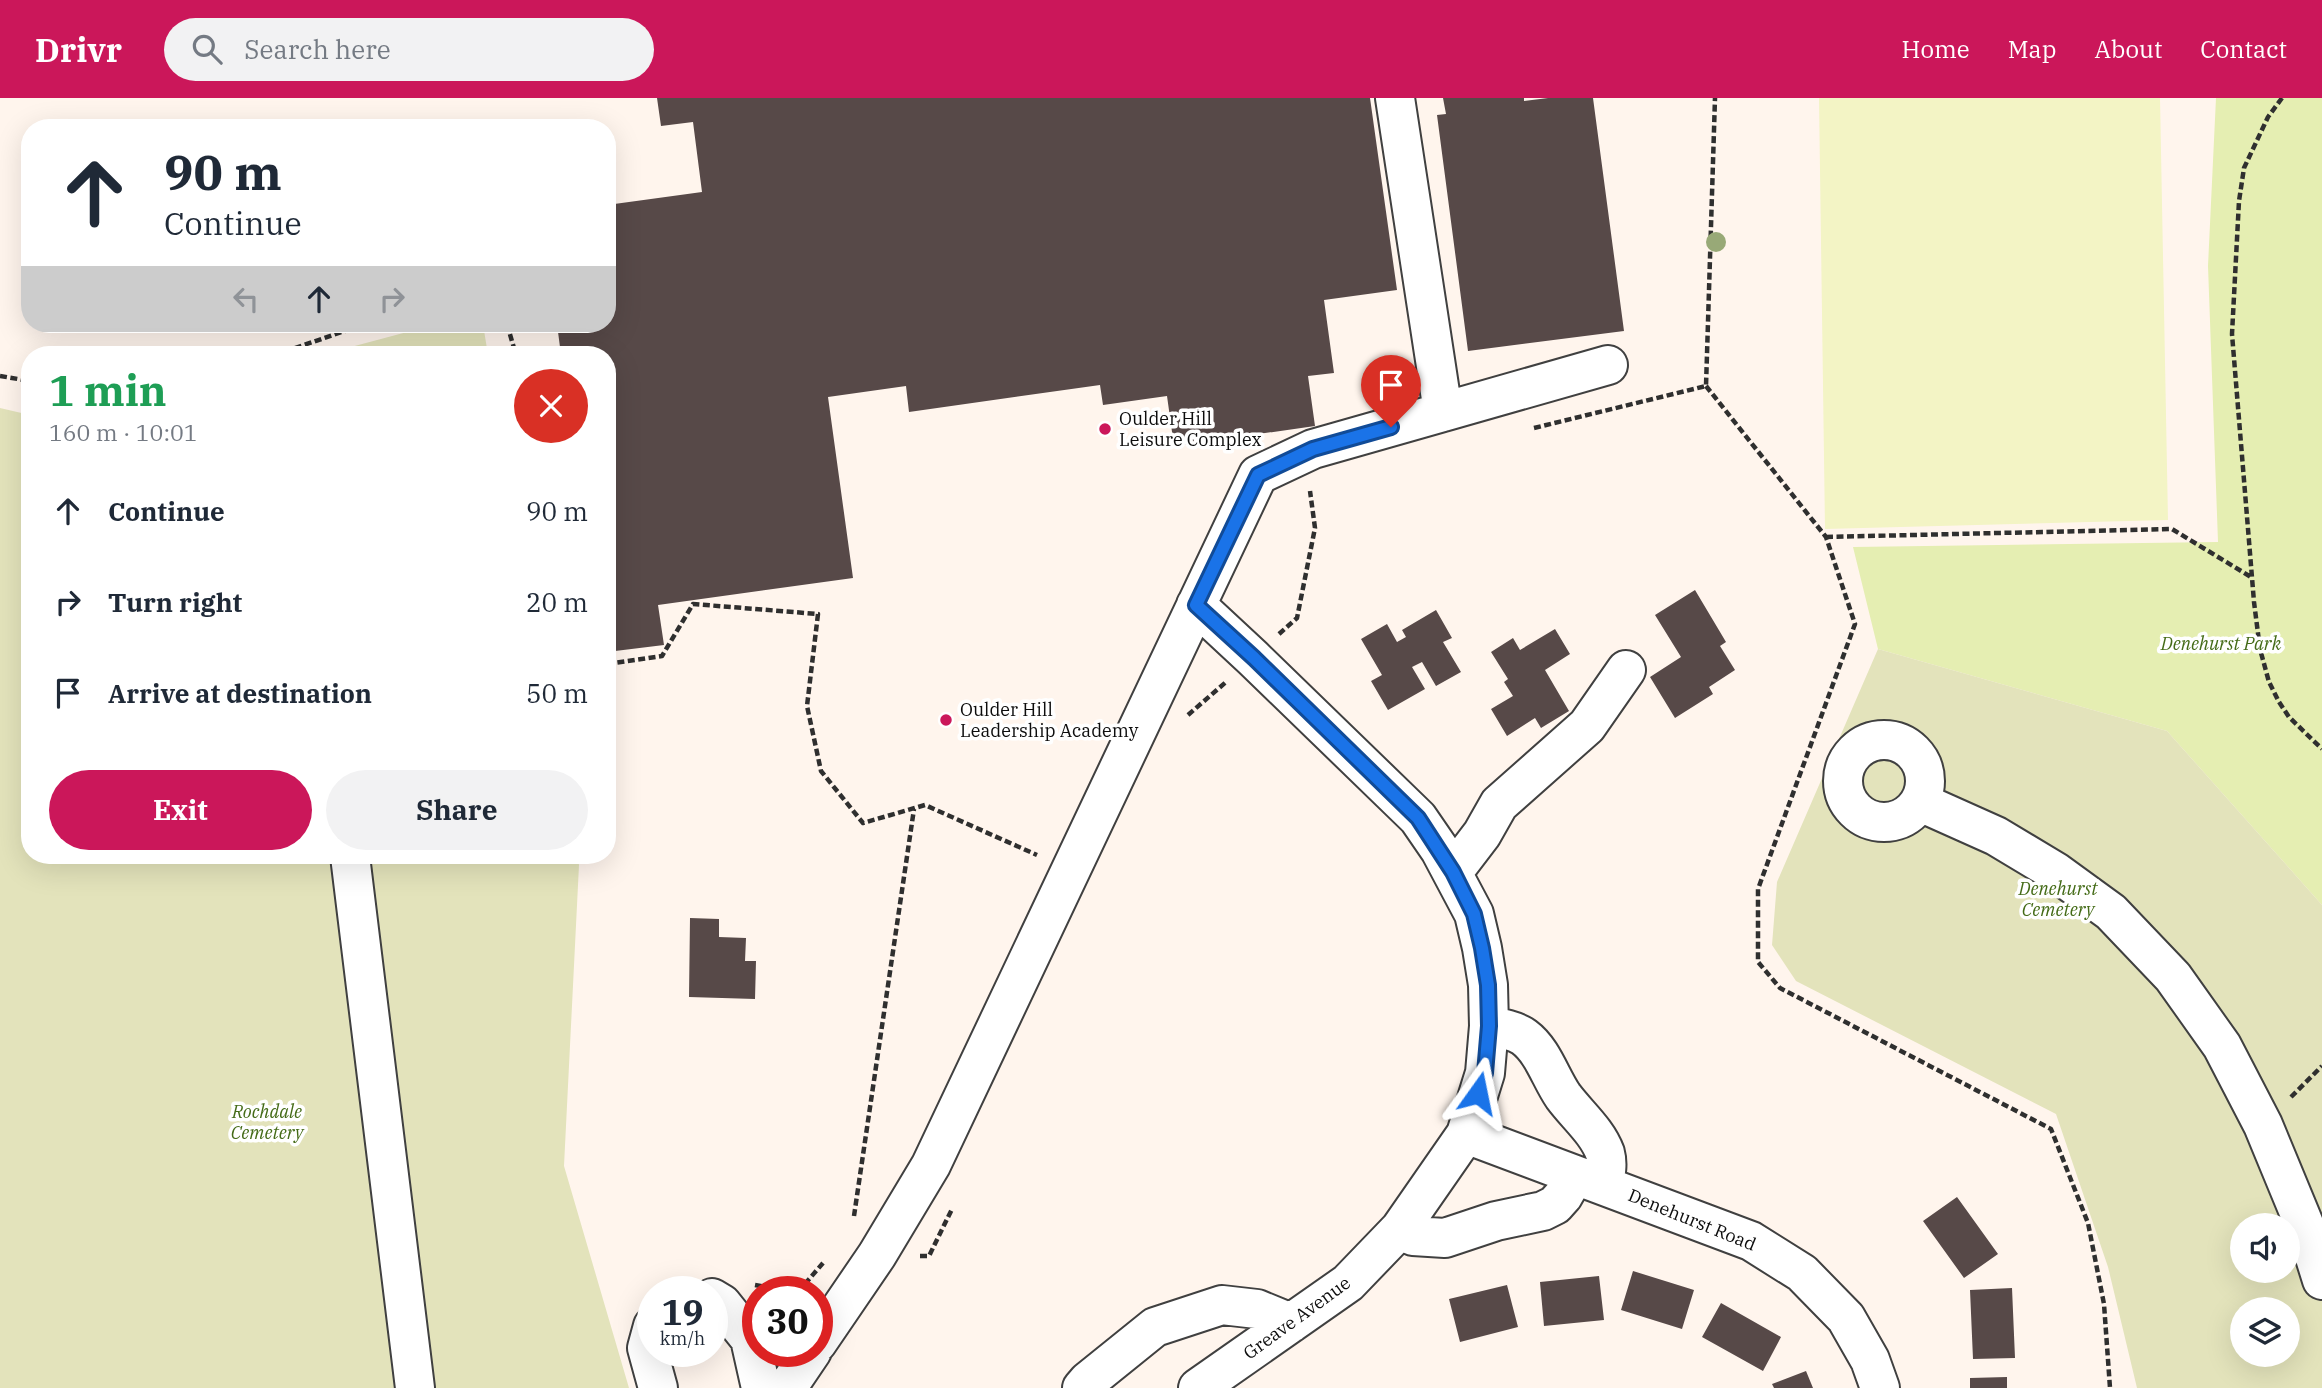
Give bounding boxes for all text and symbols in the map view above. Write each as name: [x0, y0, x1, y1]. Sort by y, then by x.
search box: [164, 18, 654, 81]
text: Drivr: [35, 28, 122, 71]
icon: search: [188, 30, 226, 68]
text: Search here: [244, 32, 391, 66]
text: Home: [1902, 33, 1970, 65]
text: Map: [2008, 33, 2056, 65]
text: About: [2094, 33, 2162, 65]
text: Contact: [2200, 33, 2287, 65]
text: 90 m: [164, 140, 282, 203]
icon: ahead: [49, 147, 140, 238]
text: Continue: [164, 202, 302, 244]
icon: left: [227, 280, 265, 318]
icon: ahead: [300, 280, 338, 318]
icon: right: [373, 280, 411, 318]
pin: [1361, 355, 1421, 427]
text: 1 min: [49, 363, 167, 418]
icon: arrive: [1372, 366, 1410, 404]
button: close: [514, 369, 588, 443]
place label: Oulder Hill Leisure Complex: [1119, 407, 1262, 451]
text: 160 m · 10:01: [49, 417, 198, 447]
marker: Oulder Hill Leisure Complex: [1097, 421, 1113, 437]
icon: ahead: [49, 492, 87, 530]
text: Continue: [108, 494, 225, 528]
text: 90 m: [526, 494, 588, 528]
icon: right: [49, 583, 87, 621]
text: Turn right: [108, 585, 242, 619]
text: 20 m: [526, 585, 588, 619]
park label: Denehurst Park: [2160, 632, 2282, 655]
icon: arrive: [49, 674, 87, 712]
text: Arrive at destination: [108, 676, 372, 710]
text: 50 m: [526, 676, 588, 710]
place label: Oulder Hill Leadership Academy: [960, 698, 1139, 742]
marker: Oulder Hill Leadership Academy: [938, 712, 954, 728]
button: Exit: [49, 770, 312, 850]
button: Share: [326, 770, 588, 850]
park label: Denehurst Cemetery: [2017, 877, 2098, 921]
position arrow: [1441, 1056, 1515, 1130]
park label: Rochdale Cemetery: [231, 1100, 305, 1144]
street label: Denehurst Road: [1625, 1183, 1760, 1256]
map controls: [2230, 1213, 2300, 1367]
button: sound: [2230, 1213, 2300, 1283]
street label: Greave Avenue: [1239, 1271, 1355, 1364]
speed limit sign: 30: [742, 1276, 833, 1367]
text: 19: [661, 1289, 704, 1335]
button: layers: [2230, 1297, 2300, 1367]
text: km/h: [660, 1327, 705, 1350]

